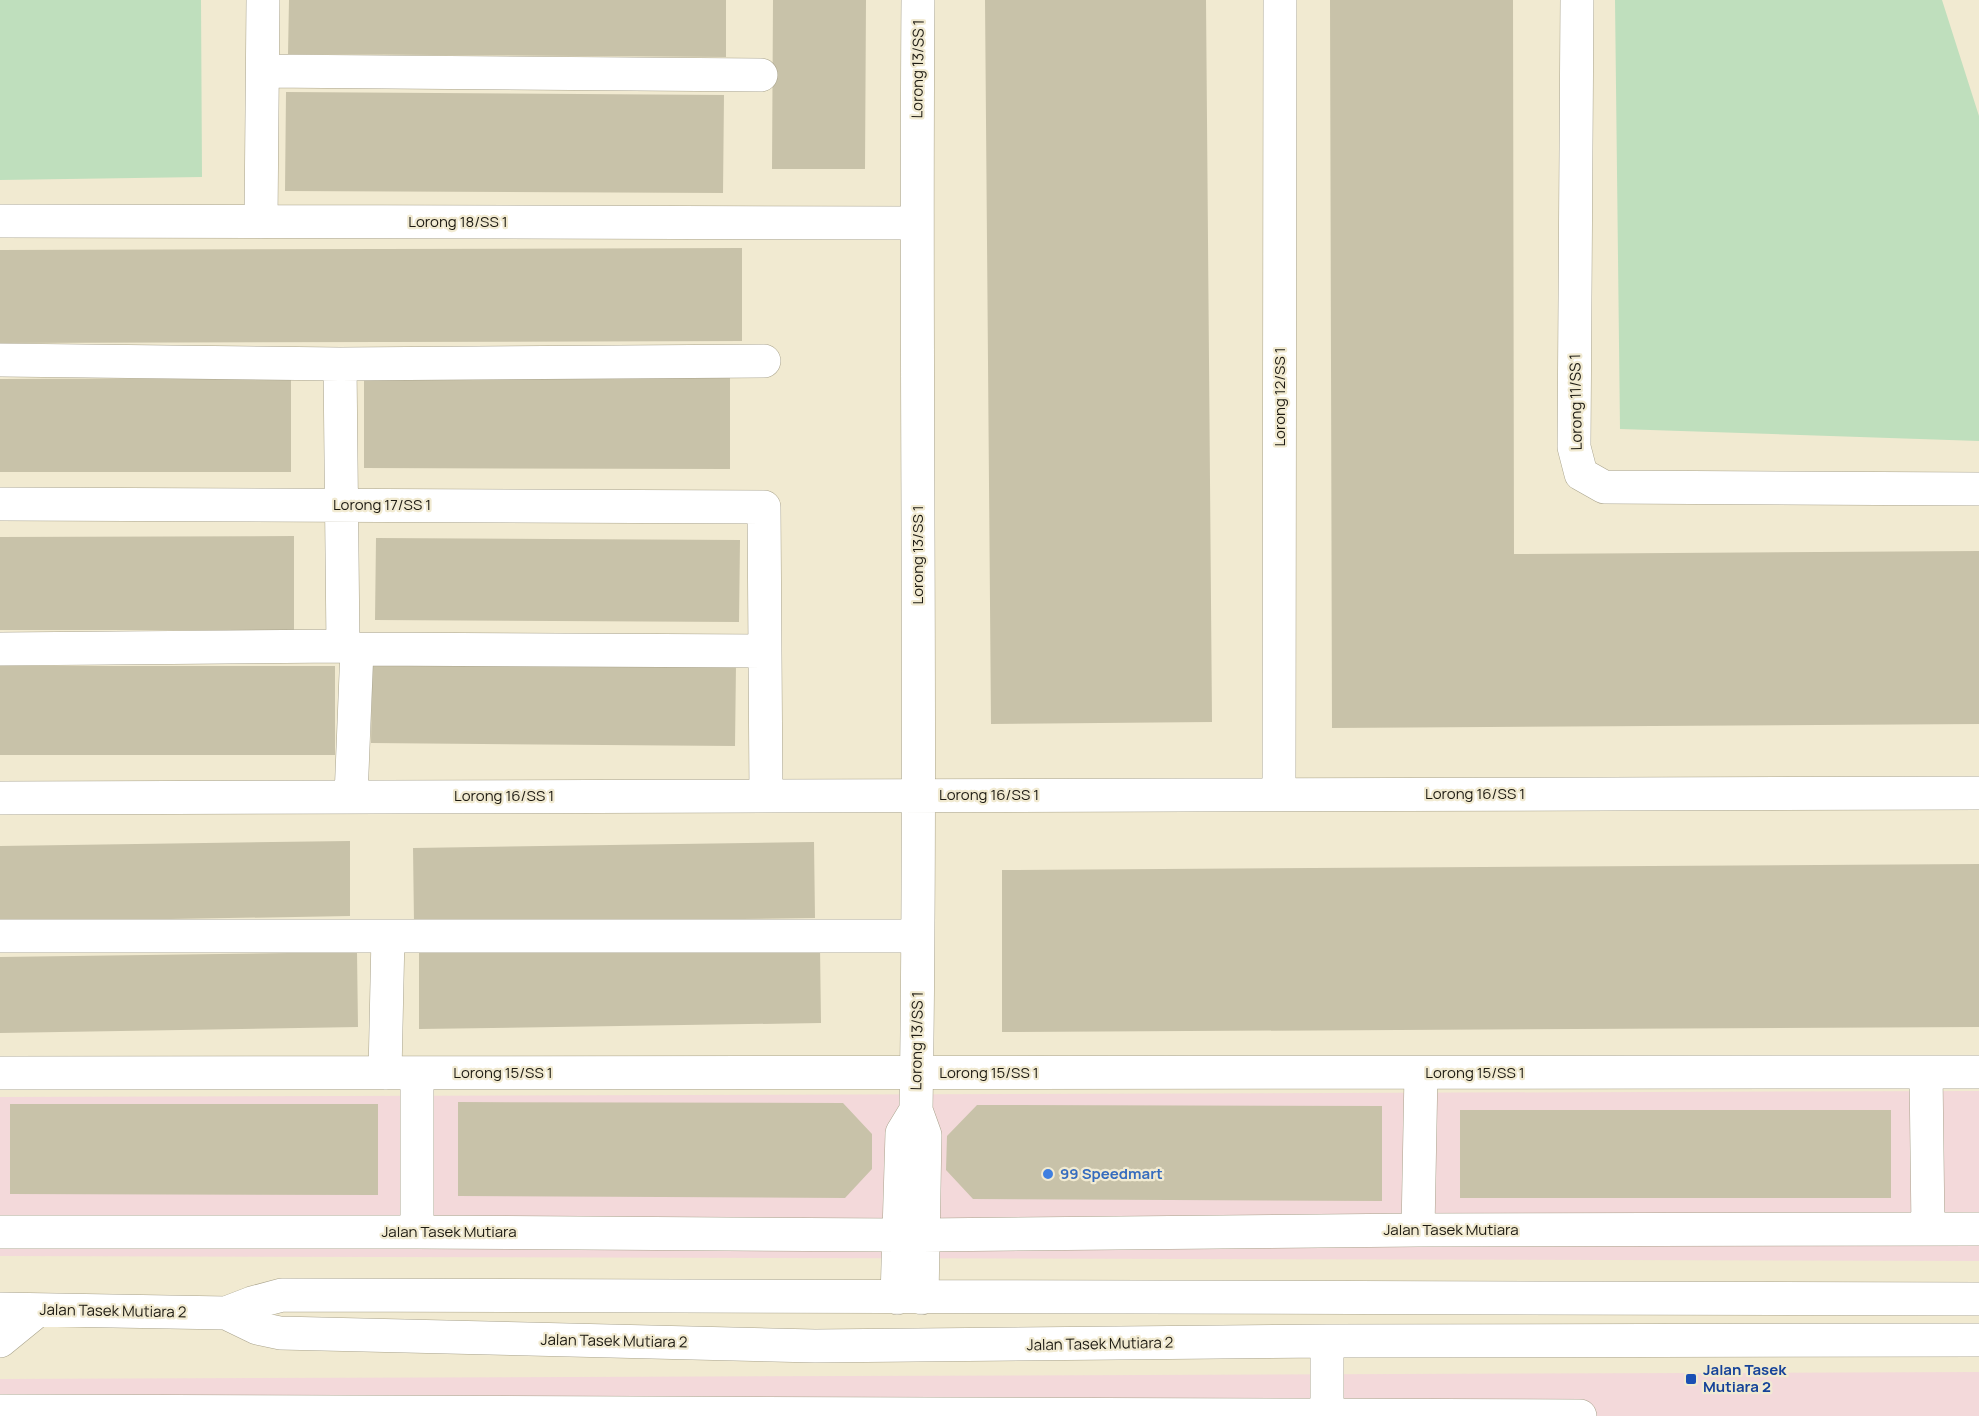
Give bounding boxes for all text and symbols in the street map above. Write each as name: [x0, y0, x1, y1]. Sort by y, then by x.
street label: Lorong 13/SS 1: [906, 19, 929, 119]
street label: Lorong 18/SS 1: [408, 211, 508, 232]
street label: Lorong 12/SS 1: [1269, 347, 1290, 447]
street label: Lorong 11/SS 1: [1564, 354, 1587, 450]
street label: Lorong 17/SS 1: [333, 494, 431, 515]
street label: Lorong 13/SS 1: [907, 506, 928, 604]
street label: Lorong 16/SS 1: [1425, 783, 1525, 804]
street label: Lorong 16/SS 1: [939, 784, 1039, 805]
street label: Lorong 16/SS 1: [454, 785, 554, 806]
street label: Lorong 13/SS 1: [905, 991, 928, 1091]
street label: Lorong 15/SS 1: [453, 1062, 553, 1083]
street label: Lorong 15/SS 1: [939, 1062, 1039, 1083]
street label: Lorong 15/SS 1: [1425, 1062, 1525, 1083]
place label: 99 Speedmart: [1060, 1163, 1163, 1184]
marker: 99 Speedmart: [1041, 1167, 1055, 1181]
street label: Jalan Tasek Mutiara: [1383, 1219, 1519, 1240]
street label: Jalan Tasek Mutiara: [381, 1221, 517, 1242]
street label: Jalan Tasek Mutiara 2: [39, 1299, 187, 1322]
street label: Jalan Tasek Mutiara 2: [540, 1329, 688, 1352]
street label: Jalan Tasek Mutiara 2: [1026, 1332, 1174, 1355]
place label: Jalan Tasek Mutiara 2: [1703, 1359, 1787, 1397]
marker: Jalan Tasek Mutiara 2: [1684, 1372, 1698, 1386]

